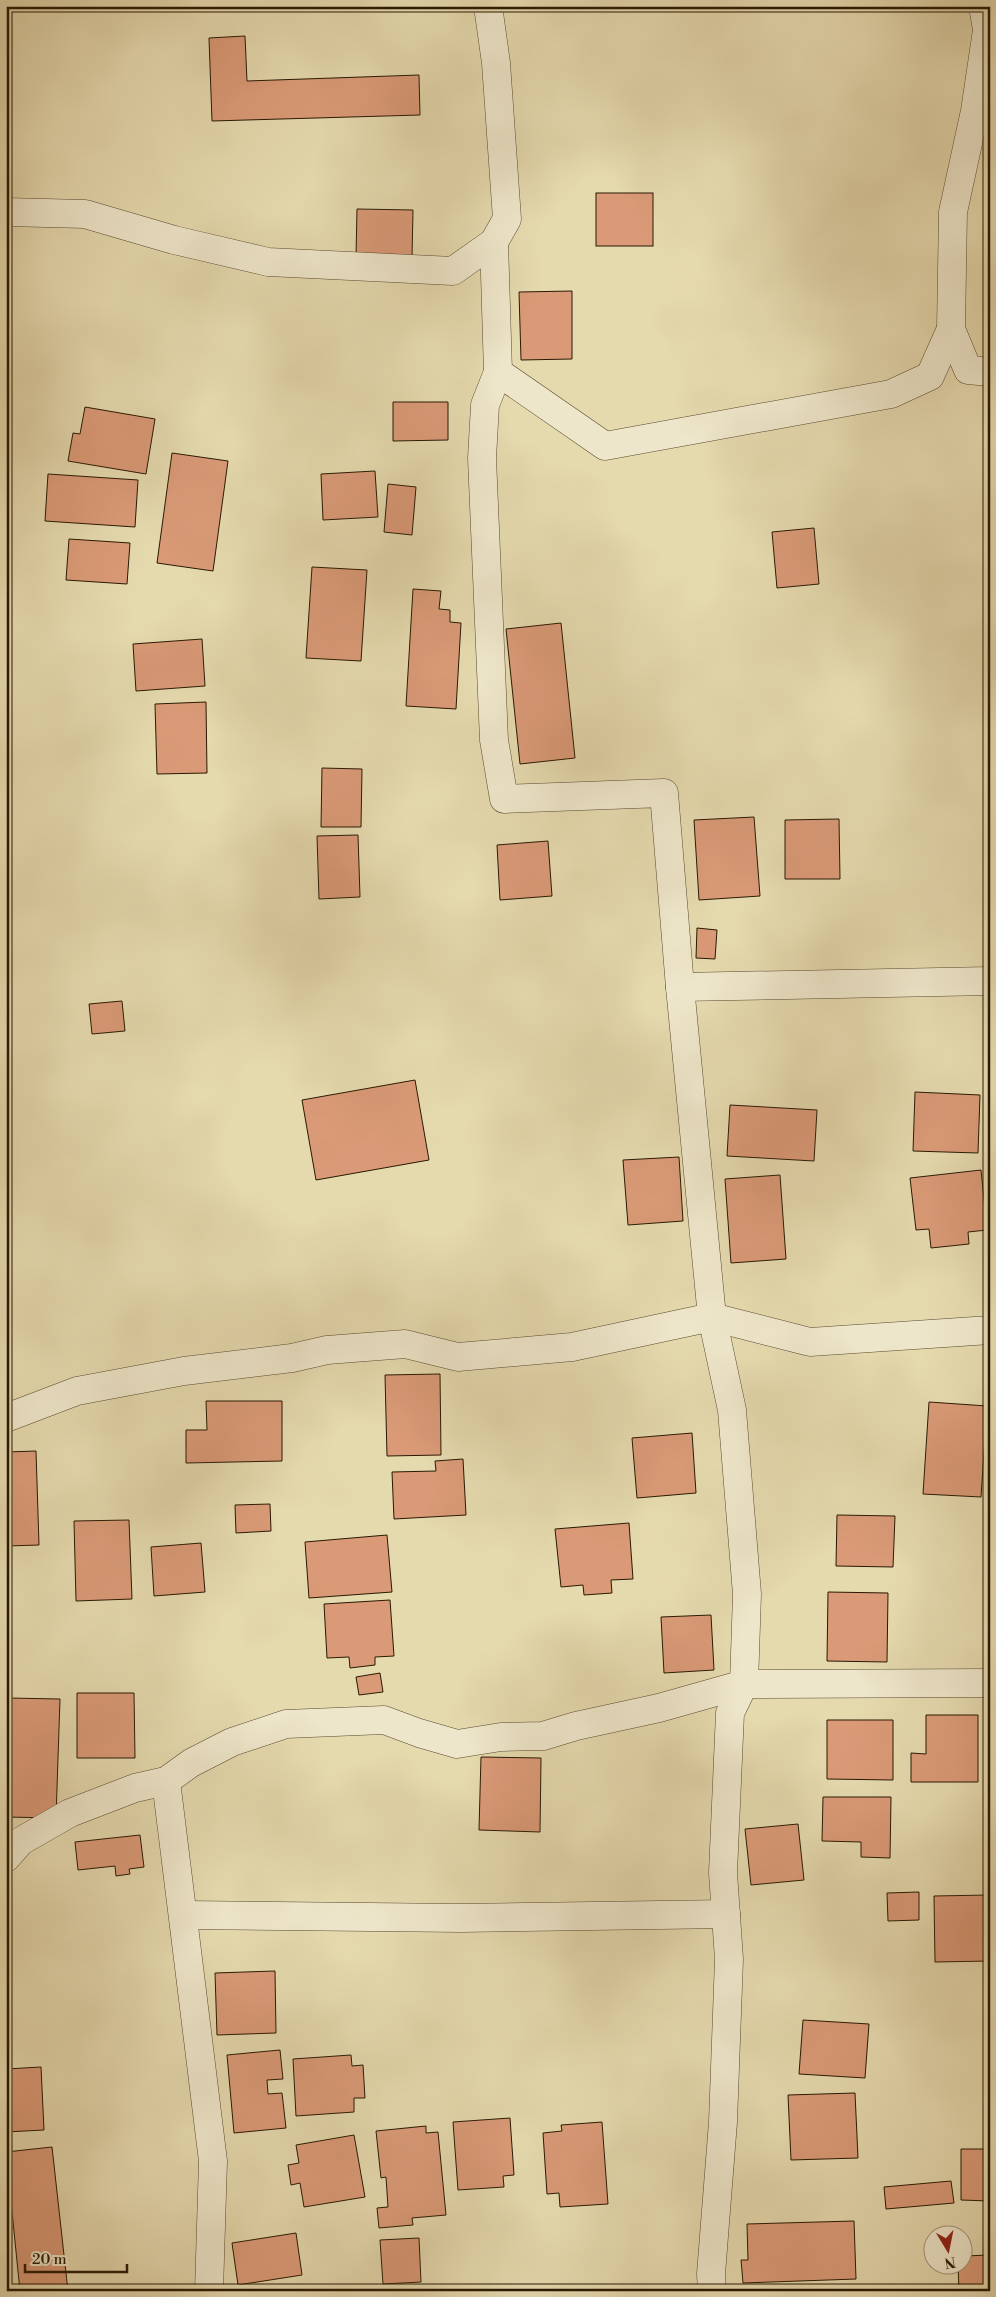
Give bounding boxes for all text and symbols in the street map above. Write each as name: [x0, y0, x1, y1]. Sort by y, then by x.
north arrow: [924, 2224, 974, 2274]
scale bar: [25, 2242, 128, 2274]
text: 20 m: [32, 2250, 67, 2269]
text: N: [943, 2252, 957, 2272]

